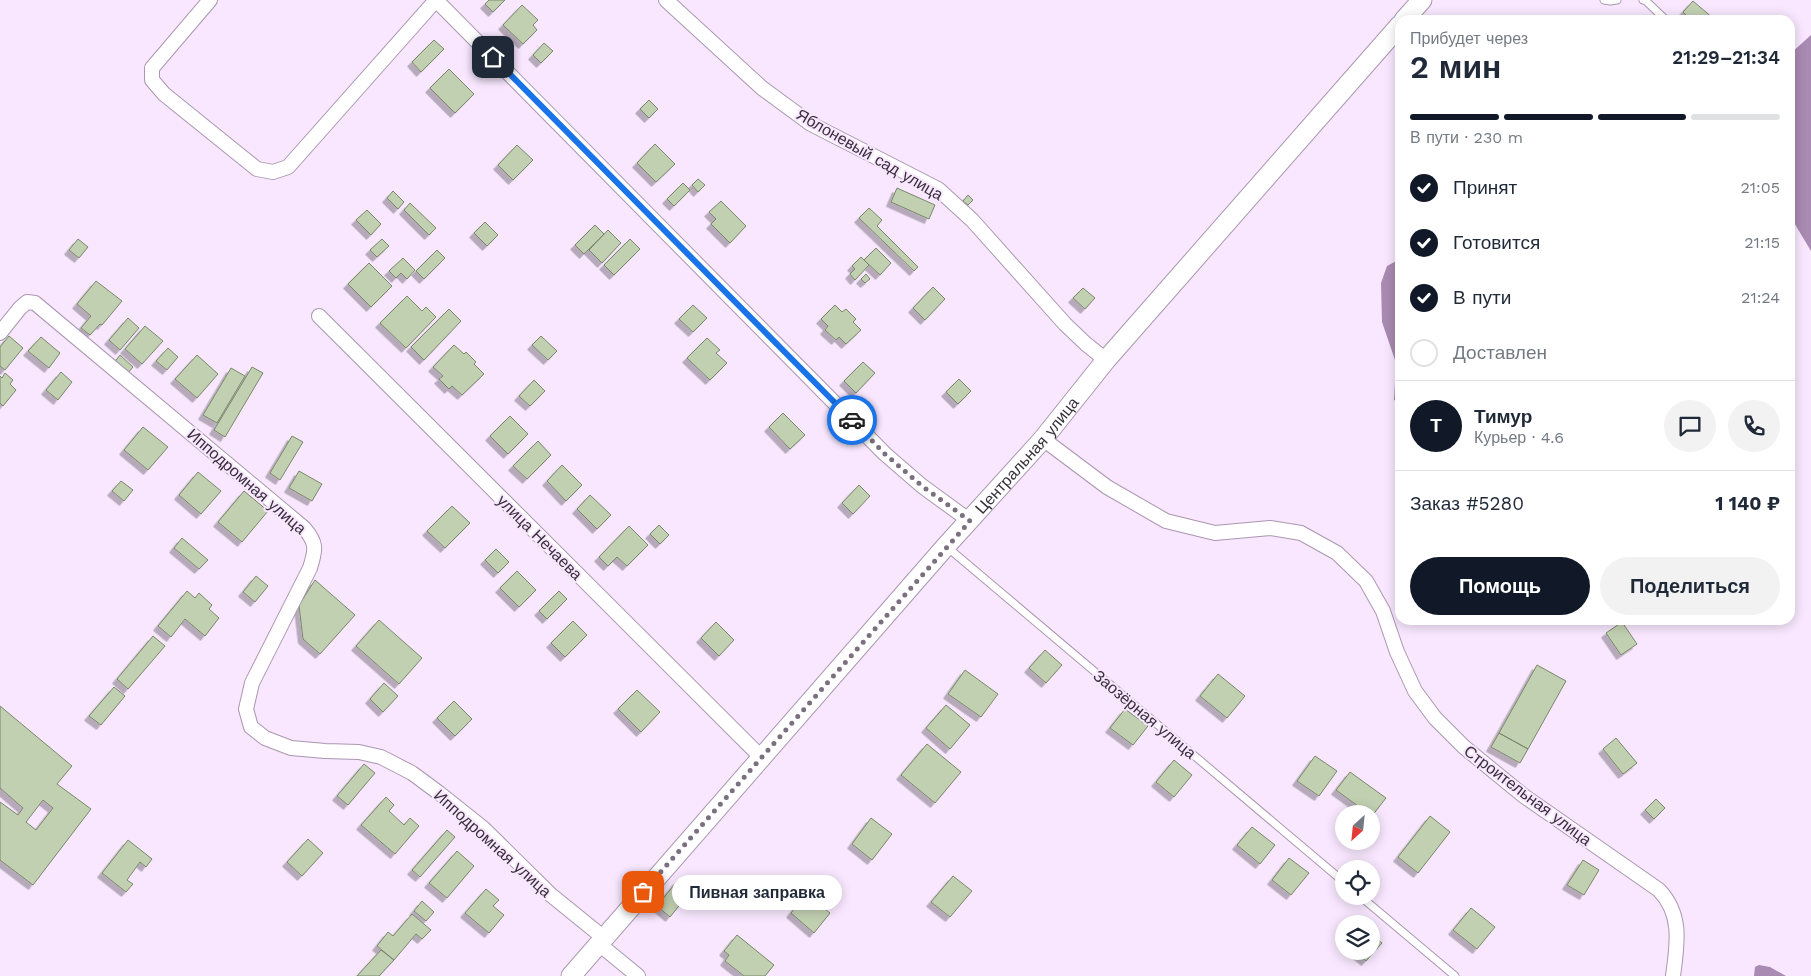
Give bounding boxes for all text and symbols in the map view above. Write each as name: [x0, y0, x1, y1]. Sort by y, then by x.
text: Прибудет через: [1410, 29, 1528, 48]
pin: [472, 36, 514, 78]
icon: home: [479, 43, 507, 71]
text: 21:29–21:34: [1672, 46, 1780, 69]
text: 2 мин: [1410, 48, 1501, 86]
street label: Яблоневый сад улица: [793, 105, 947, 204]
text: В пути · 230 m: [1410, 128, 1523, 147]
icon: check: [1410, 174, 1438, 202]
text: Принят: [1453, 176, 1517, 199]
text: 21:05: [1740, 178, 1780, 197]
icon: check: [1410, 229, 1438, 257]
text: Готовится: [1453, 231, 1540, 254]
text: 21:15: [1744, 233, 1780, 252]
icon: check: [1410, 284, 1438, 312]
text: В пути: [1453, 286, 1511, 309]
text: 21:24: [1741, 288, 1780, 307]
text: Доставлен: [1453, 341, 1547, 364]
street label: Центральная улица: [971, 393, 1083, 518]
courier: [827, 395, 877, 445]
button: chat: [1664, 400, 1716, 452]
button: phone: [1728, 400, 1780, 452]
text: Тимур: [1474, 405, 1532, 428]
icon: car: [838, 406, 866, 434]
text: Т: [1430, 414, 1442, 437]
street label: Ипподромная улица: [183, 425, 310, 538]
text: Курьер · 4.6: [1474, 428, 1564, 447]
street label: улица Нечаева: [493, 491, 586, 584]
text: Заказ #5280: [1410, 492, 1524, 515]
text: 1 140 ₽: [1715, 492, 1780, 515]
button: Помощь: [1410, 557, 1590, 615]
button: Поделиться: [1600, 557, 1780, 615]
street label: Заозёрная улица: [1089, 666, 1200, 763]
street label: Строительная улица: [1460, 741, 1595, 850]
street label: Ипподромная улица: [430, 786, 555, 901]
north arrow: [1335, 805, 1380, 850]
map controls: [1335, 805, 1380, 960]
button: locate: [1335, 860, 1380, 905]
pin: [622, 871, 664, 913]
callout: Пивная заправка: [673, 874, 843, 910]
icon: bag: [629, 878, 657, 906]
text: Пивная заправка: [689, 883, 825, 902]
button: layers: [1335, 915, 1380, 960]

